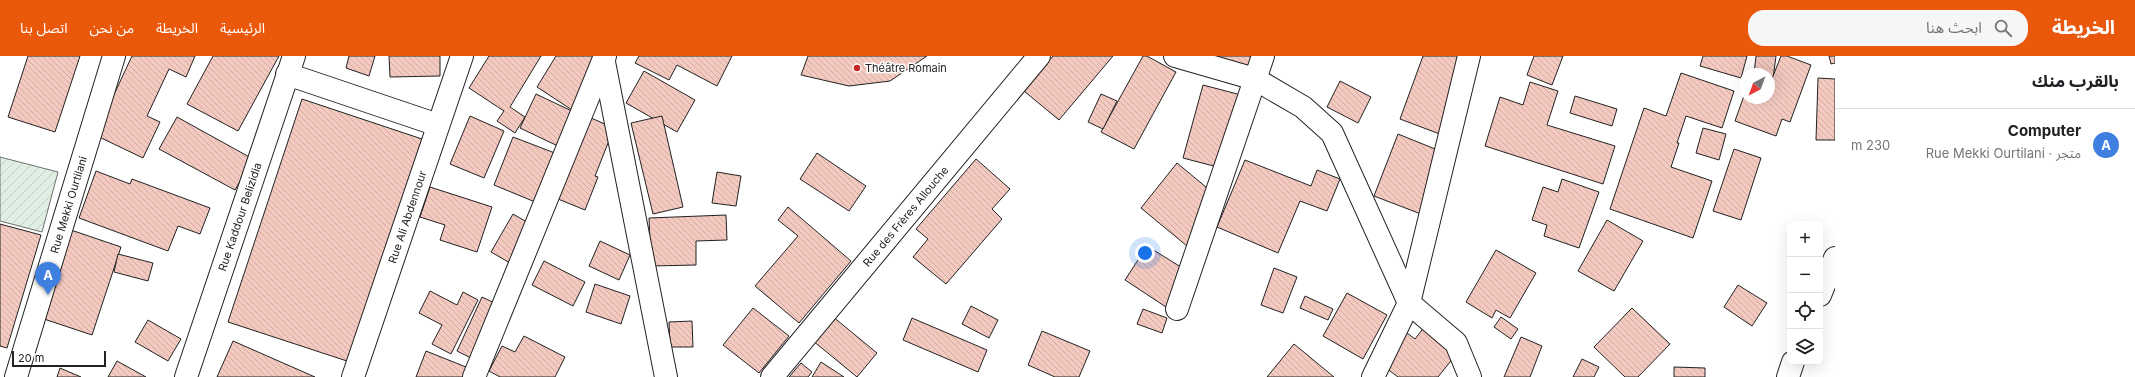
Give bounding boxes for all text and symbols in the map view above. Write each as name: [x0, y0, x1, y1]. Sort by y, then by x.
search box: [1748, 10, 2028, 46]
text: الخريطة: [2052, 16, 2115, 39]
icon: search: [1992, 17, 2014, 39]
text: ابحث هنا: [1926, 18, 1982, 37]
text: اتصل بنا: [20, 19, 68, 36]
text: من نحن: [90, 19, 134, 36]
text: الخريطة: [156, 19, 198, 36]
text: الرئيسية: [220, 19, 265, 36]
place label: Théâtre Romain: [865, 61, 947, 75]
marker: Théâtre Romain: [852, 63, 862, 73]
north arrow: [1739, 68, 1775, 104]
text: بالقرب منك: [2032, 71, 2119, 91]
text: Computer: [2008, 121, 2081, 140]
text: 230 m: [1851, 137, 1890, 153]
text: A: [2101, 137, 2111, 153]
text: متجر · Rue Mekki Ourtilani: [1926, 145, 2081, 161]
street label: Rue Mekki Ourtilani: [47, 155, 90, 255]
street label: Rue Kaddour Belizidia: [215, 161, 265, 273]
street label: Rue des Frères Allouche: [860, 163, 951, 269]
street label: Rue Ali Abdennour: [385, 169, 430, 265]
map controls: [1787, 221, 1823, 365]
button: +: [1787, 221, 1823, 257]
your location: [1135, 243, 1155, 263]
button: −: [1787, 257, 1823, 293]
pin: A: [35, 262, 61, 295]
button: locate: [1787, 293, 1823, 329]
button: layers: [1787, 329, 1823, 365]
scale bar: [12, 349, 106, 368]
text: 20 m: [18, 351, 44, 365]

